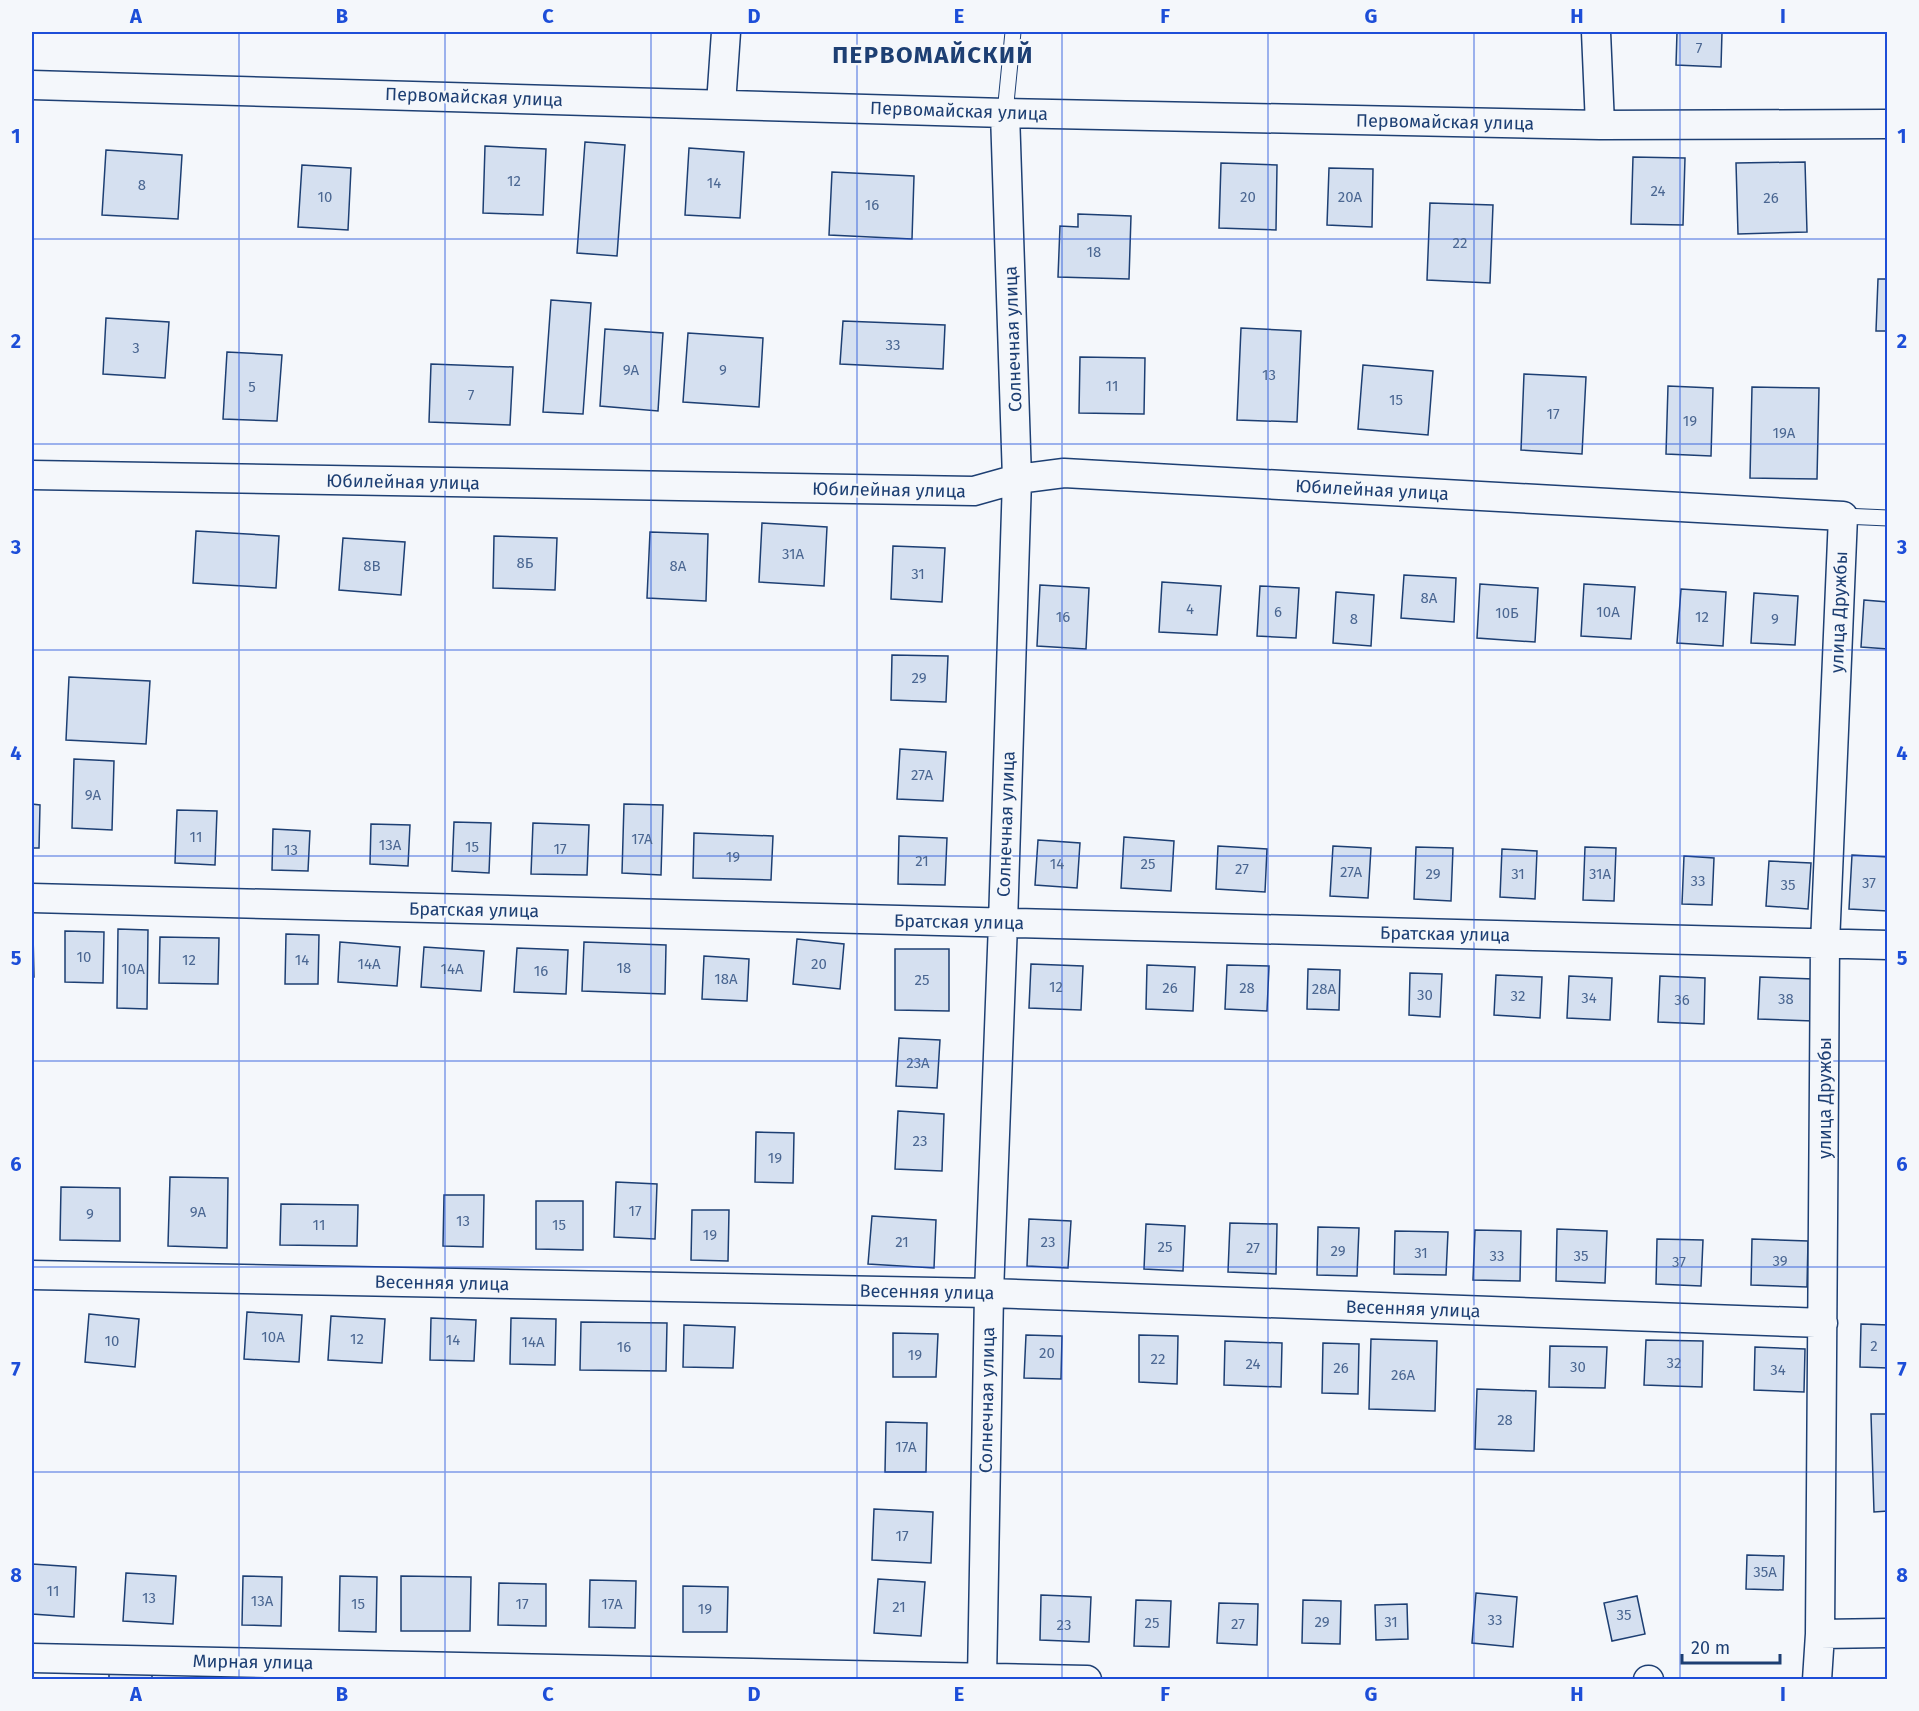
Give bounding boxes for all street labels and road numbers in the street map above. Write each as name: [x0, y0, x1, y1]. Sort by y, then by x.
street label: Первомайская улица: [385, 83, 563, 111]
street label: Первомайская улица: [870, 97, 1048, 125]
street label: Первомайская улица: [1356, 109, 1534, 135]
street label: Солнечная улица: [999, 266, 1027, 412]
street label: Юбилейная улица: [326, 470, 480, 494]
street label: Юбилейная улица: [1295, 475, 1449, 505]
street label: Юбилейная улица: [812, 478, 966, 502]
street label: улица Дружбы: [1826, 551, 1852, 673]
street label: Солнечная улица: [992, 751, 1020, 897]
street label: Братская улица: [409, 898, 539, 922]
street label: Братская улица: [894, 910, 1024, 934]
street label: Братская улица: [1380, 922, 1510, 946]
street label: улица Дружбы: [1814, 1037, 1836, 1159]
street label: Весенняя улица: [374, 1271, 510, 1295]
street label: Весенняя улица: [859, 1280, 995, 1304]
street label: Весенняя улица: [1345, 1296, 1481, 1322]
street label: Солнечная улица: [975, 1327, 999, 1473]
street label: Мирная улица: [192, 1650, 314, 1674]

